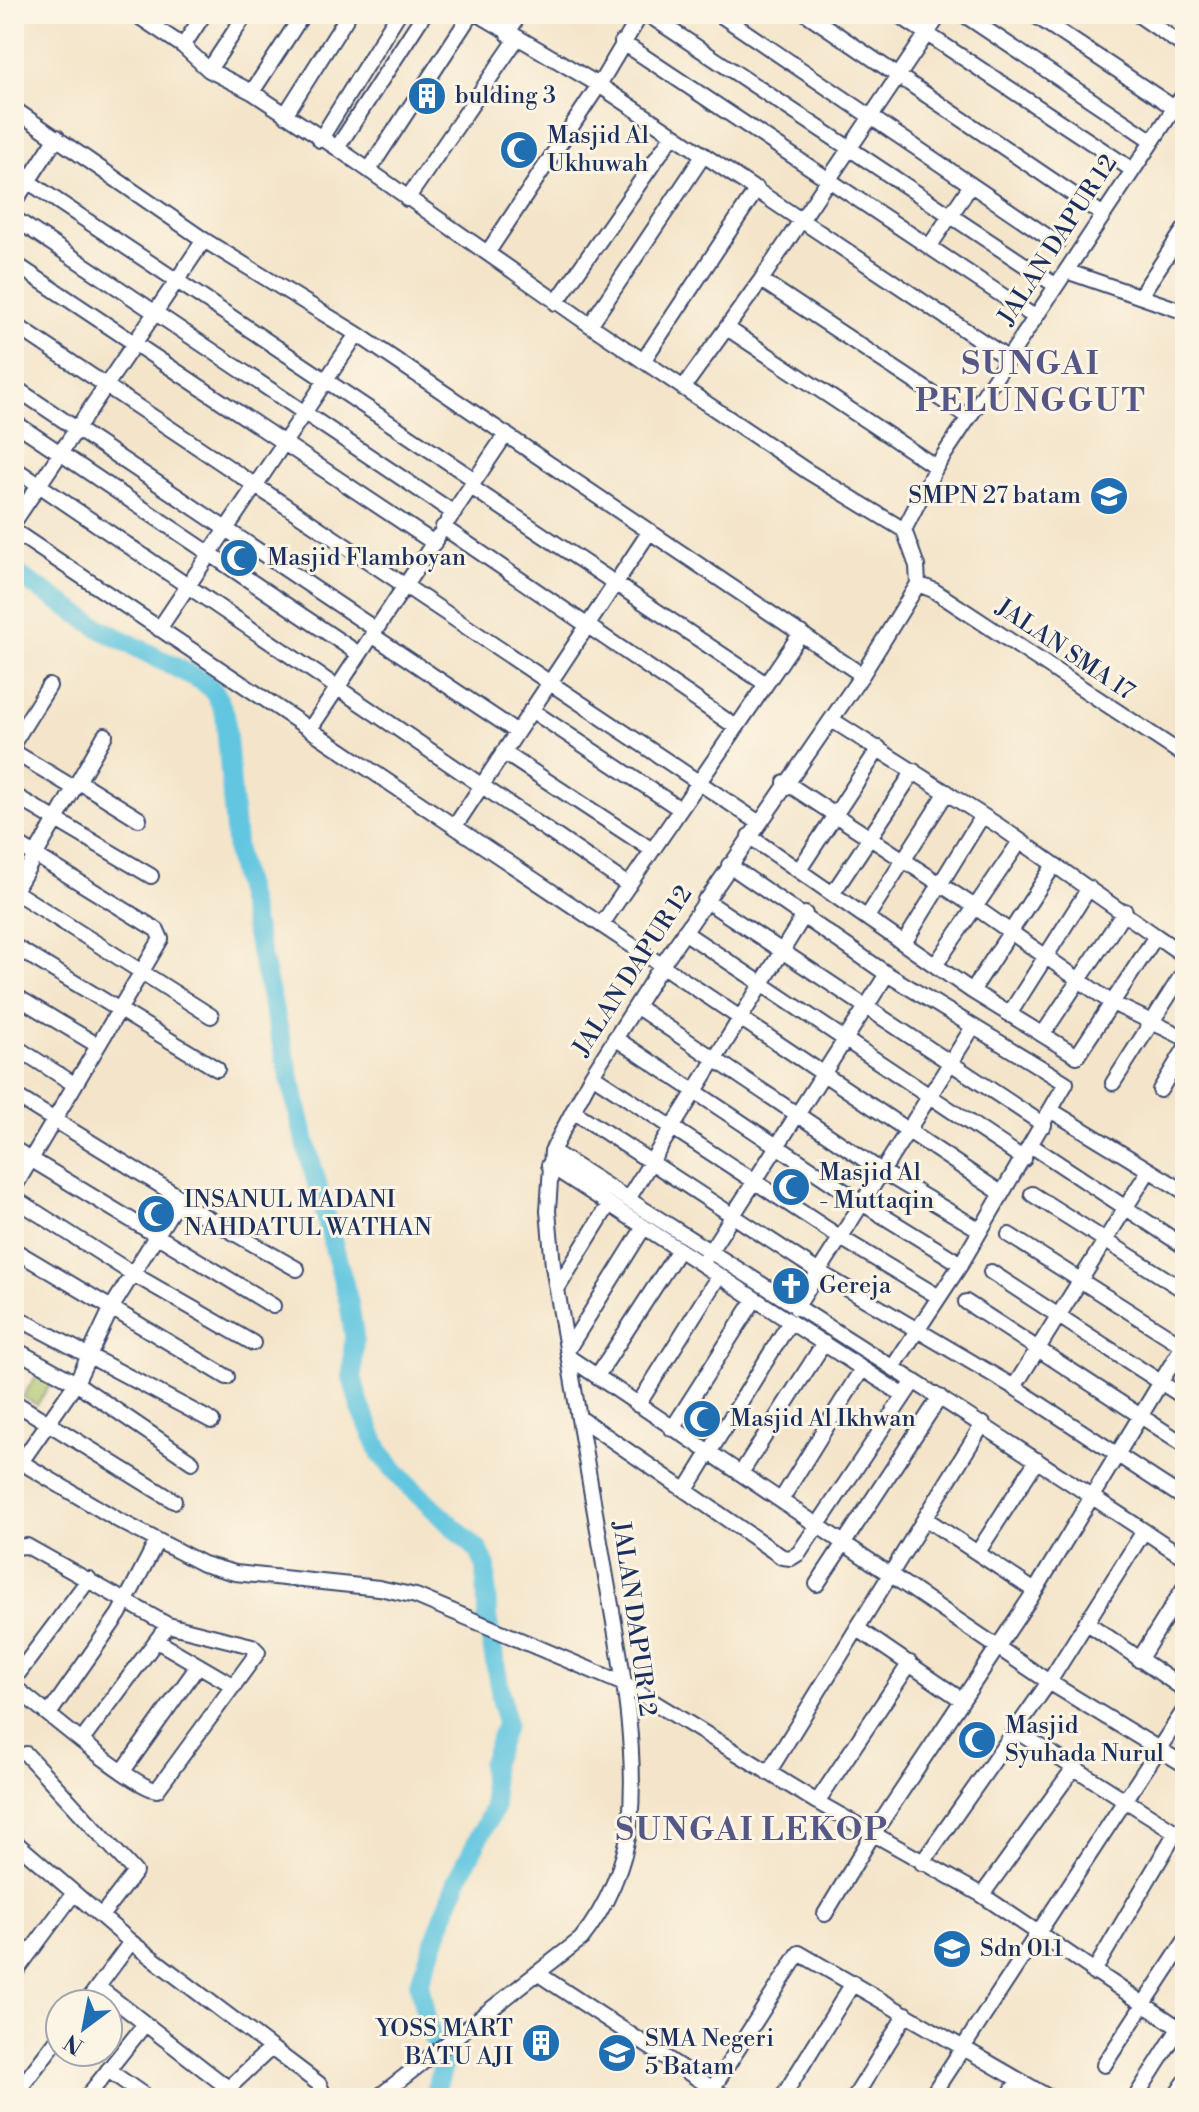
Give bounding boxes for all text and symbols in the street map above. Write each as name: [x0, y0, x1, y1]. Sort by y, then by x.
building icon: bulding 3: [406, 75, 448, 117]
place label: bulding 3: [455, 81, 556, 111]
place label: Masjid Al Ukhuwah: [547, 121, 649, 179]
mosque icon: Masjid Al Ukhuwah: [498, 129, 540, 171]
street label: JALAN DAPUR 12: [991, 149, 1124, 331]
district label: SUNGAI PELUNGGUT: [915, 344, 1147, 421]
school or university icon: SMPN 27 batam: [1088, 475, 1130, 517]
place label: SMPN 27 batam: [908, 481, 1081, 511]
mosque icon: Masjid Flamboyan: [218, 537, 260, 579]
place label: Masjid Flamboyan: [267, 543, 466, 573]
street label: JALAN SMA 17: [989, 592, 1140, 707]
street label: JALAN DAPUR 12: [566, 880, 699, 1062]
place label: Masjid Al - Muttaqin: [819, 1158, 934, 1216]
mosque icon: Masjid Al - Muttaqin: [770, 1166, 812, 1208]
place label: INSANUL MADANI NAHDATUL WATHAN: [184, 1185, 432, 1243]
mosque icon: INSANUL MADANI NAHDATUL WATHAN: [135, 1193, 177, 1235]
church icon: Gereja: [770, 1265, 812, 1307]
place label: Gereja: [819, 1271, 892, 1301]
mosque icon: Masjid Al Ikhwan: [681, 1398, 723, 1440]
place label: Masjid Al Ikhwan: [730, 1404, 916, 1434]
street label: JALAN DAPUR 12: [605, 1519, 663, 1718]
place label: Masjid Syuhada Nurul: [1005, 1711, 1164, 1769]
mosque icon: Masjid Syuhada Nurul: [956, 1719, 998, 1761]
district label: SUNGAI LEKOP: [616, 1810, 888, 1850]
school or university icon: Sdn 011: [931, 1928, 973, 1970]
place label: Sdn 011: [980, 1934, 1064, 1964]
north arrow: [44, 1988, 124, 2068]
place label: YOSS MART BATU AJI: [374, 2014, 513, 2072]
building icon: YOSS MART BATU AJI: [520, 2022, 562, 2064]
place label: SMA Negeri 5 Batam: [645, 2024, 774, 2082]
text: N: [59, 2027, 89, 2060]
school or university icon: SMA Negeri 5 Batam: [596, 2032, 638, 2074]

